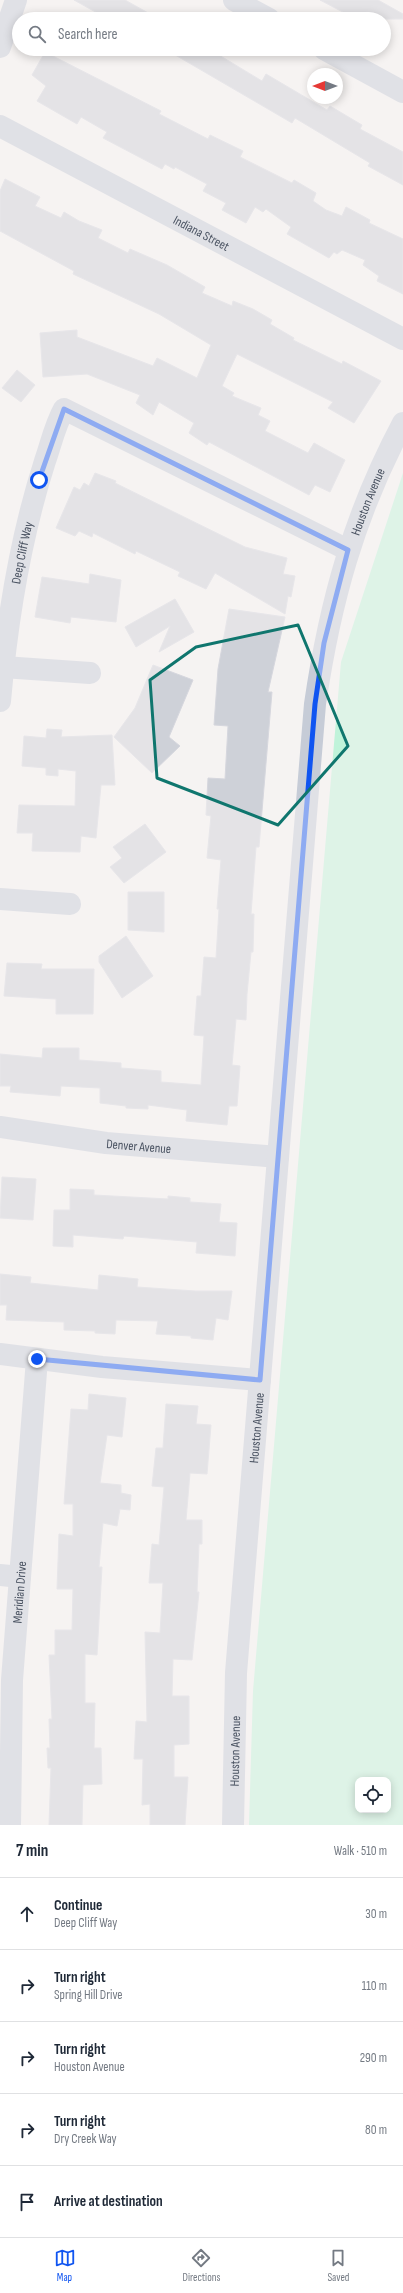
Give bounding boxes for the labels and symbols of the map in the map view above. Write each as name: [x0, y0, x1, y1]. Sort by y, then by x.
north arrow: [307, 68, 343, 104]
street label: Indiana Street: [170, 212, 232, 255]
street label: Houston Avenue: [348, 466, 389, 537]
route start: [30, 471, 48, 489]
street label: Deep Cliff Way: [8, 520, 37, 585]
street label: Denver Avenue: [106, 1136, 172, 1157]
route end: [28, 1350, 46, 1368]
street label: Houston Avenue: [246, 1392, 268, 1464]
street label: Meridian Drive: [9, 1561, 30, 1624]
street label: Houston Avenue: [227, 1715, 244, 1787]

